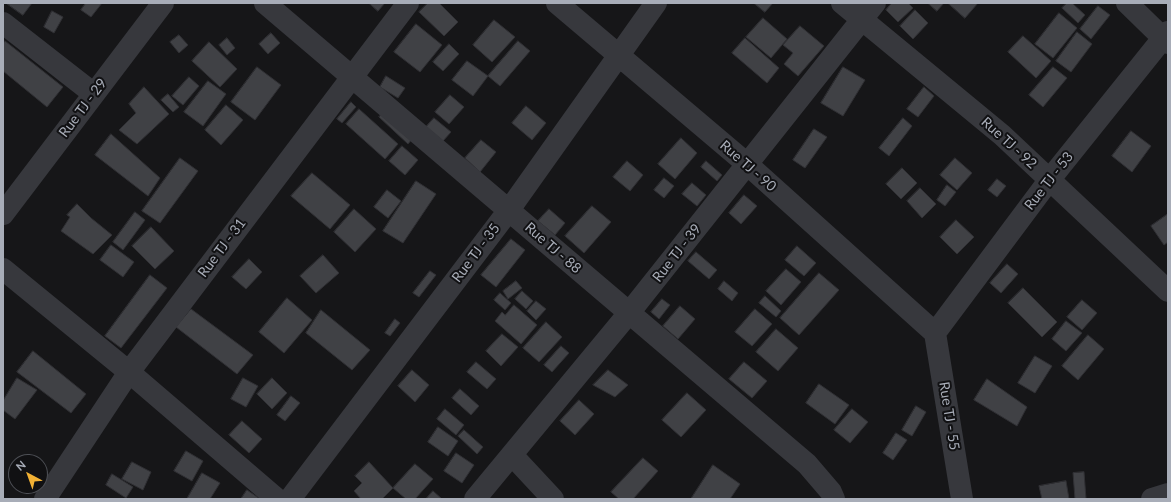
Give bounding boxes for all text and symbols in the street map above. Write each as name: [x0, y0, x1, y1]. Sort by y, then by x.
street label: Rue TJ - 29: [56, 75, 110, 141]
street label: Rue TJ - 92: [978, 114, 1040, 172]
street label: Rue TJ - 90: [716, 137, 780, 195]
street label: Rue TJ - 53: [1021, 149, 1077, 213]
street label: Rue TJ - 31: [195, 215, 249, 281]
street label: Rue TJ - 88: [521, 219, 585, 277]
street label: Rue TJ - 35: [449, 220, 503, 286]
street label: Rue TJ - 39: [649, 221, 705, 285]
street label: Rue TJ - 55: [935, 381, 963, 451]
north arrow: [8, 454, 48, 494]
text: N: [13, 458, 28, 473]

